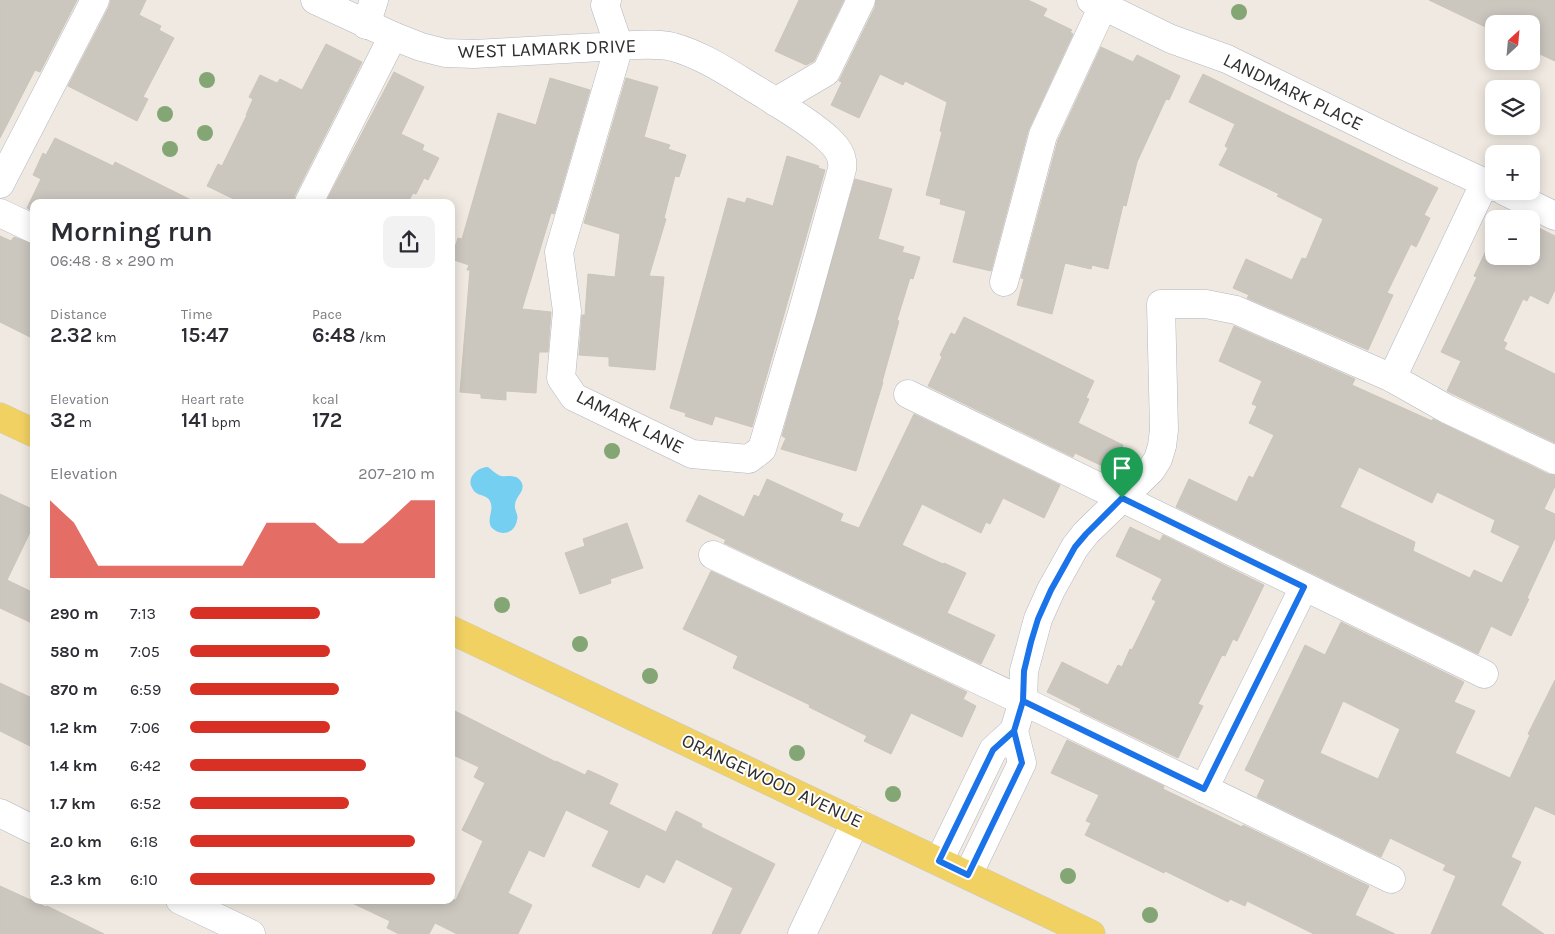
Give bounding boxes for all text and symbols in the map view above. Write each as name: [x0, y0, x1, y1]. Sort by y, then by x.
north arrow: [1485, 15, 1540, 70]
map controls: [1485, 15, 1540, 265]
street label: WEST LAMARK DRIVE: [457, 35, 637, 63]
street label: LANDMARK PLACE: [1220, 49, 1366, 135]
button: layers: [1485, 80, 1540, 135]
button: +: [1485, 145, 1540, 200]
button: −: [1485, 210, 1540, 265]
text: Morning run: [50, 215, 213, 248]
button: share: [383, 216, 435, 268]
text: 06:48 · 8 × 290 m: [50, 251, 174, 270]
text: Distance: [50, 306, 107, 323]
text: Time: [181, 306, 212, 323]
text: Pace: [312, 306, 342, 323]
text: 2.32: [50, 323, 92, 347]
text: 15:47: [181, 323, 228, 347]
text: 6:48: [312, 323, 356, 347]
text: km: [92, 329, 117, 346]
text: /km: [356, 329, 386, 346]
street label: LAMARK LANE: [572, 385, 688, 459]
text: Elevation: [50, 391, 109, 408]
text: Heart rate: [181, 391, 244, 408]
text: kcal: [312, 391, 339, 408]
text: 32: [50, 408, 75, 432]
text: 141: [181, 408, 208, 432]
text: 172: [312, 408, 342, 432]
text: m: [75, 414, 92, 431]
text: bpm: [208, 414, 241, 431]
pin: [1101, 447, 1143, 498]
icon: arrive: [1108, 454, 1136, 482]
text: Elevation: [50, 464, 118, 483]
text: 207–210 m: [358, 464, 435, 483]
text: 290 m: [50, 604, 99, 623]
text: 7:13: [130, 604, 156, 623]
text: 580 m: [50, 642, 99, 661]
text: 7:05: [130, 642, 160, 661]
text: 870 m: [50, 680, 98, 699]
text: 6:59: [130, 680, 161, 699]
text: 1.2 km: [50, 718, 98, 737]
text: 7:06: [130, 718, 160, 737]
street label: ORANGEWOOD AVENUE: [678, 729, 866, 833]
text: 1.4 km: [50, 756, 97, 775]
text: 6:42: [130, 756, 161, 775]
text: 1.7 km: [50, 794, 96, 813]
text: 6:52: [130, 794, 161, 813]
text: 2.0 km: [50, 832, 102, 851]
text: 6:18: [130, 832, 158, 851]
text: 2.3 km: [50, 870, 102, 889]
text: 6:10: [130, 870, 158, 889]

